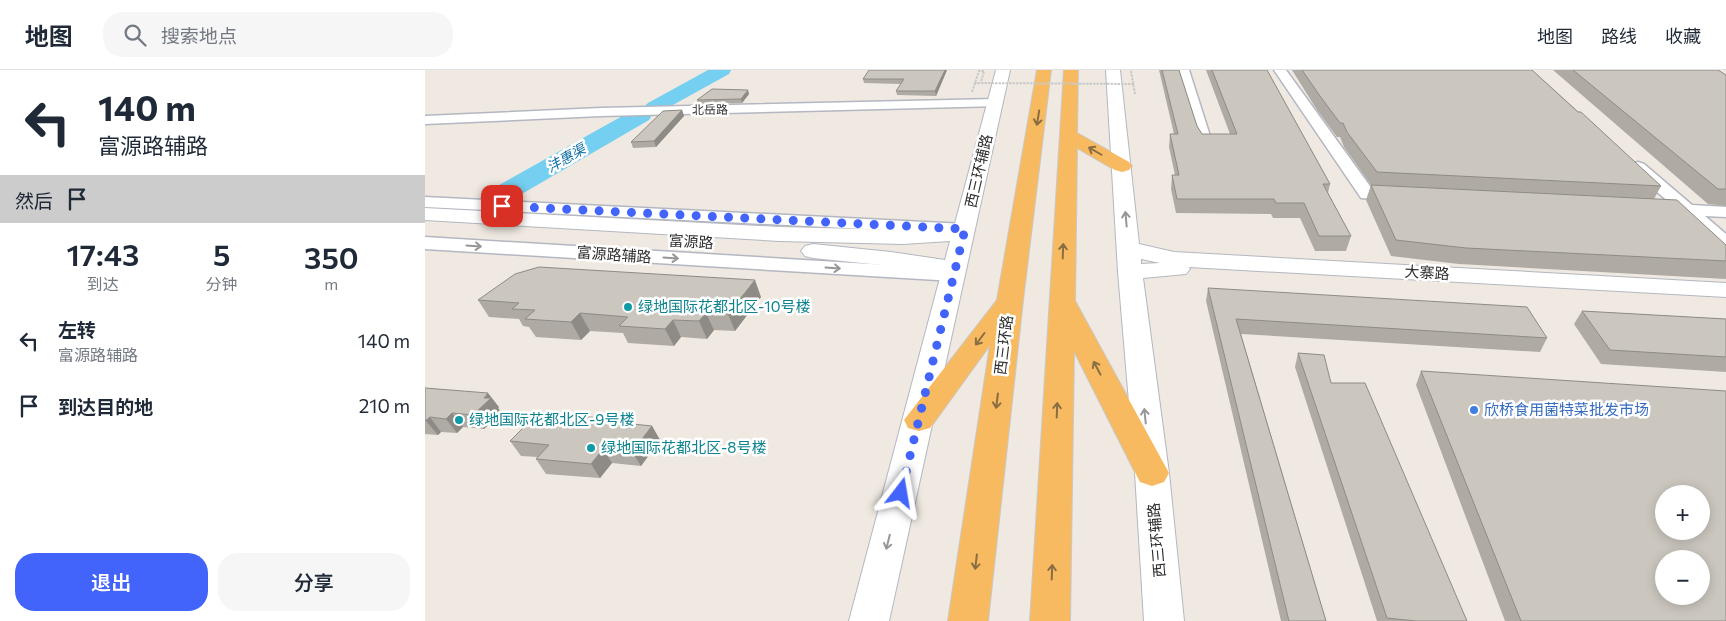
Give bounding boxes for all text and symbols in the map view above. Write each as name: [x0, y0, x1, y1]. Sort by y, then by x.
search box: [103, 12, 453, 57]
text: 地图: [25, 21, 73, 50]
icon: search: [121, 21, 149, 49]
text: 搜索地点: [161, 24, 237, 47]
text: 地图: [1537, 25, 1573, 47]
text: 路线: [1601, 25, 1637, 47]
text: 收藏: [1665, 25, 1701, 47]
text: 140 m: [98, 85, 196, 128]
icon: left: [15, 90, 80, 155]
street label: 北岳路: [692, 102, 728, 116]
one-way arrow: [1033, 110, 1043, 126]
text: 富源路辅路: [98, 132, 208, 159]
street label: 西三环辅路: [961, 132, 995, 209]
water label: 沣惠渠: [543, 139, 590, 175]
one-way arrow: [1088, 145, 1103, 155]
icon: arrive: [63, 185, 91, 213]
pin: [481, 185, 523, 227]
text: 然后: [15, 189, 53, 212]
icon: arrive: [488, 192, 516, 220]
one-way arrow: [1122, 211, 1131, 227]
street label: 富源路: [668, 231, 714, 251]
text: 17:43: [66, 235, 139, 272]
text: 5: [213, 235, 230, 272]
text: 350: [304, 238, 359, 275]
one-way arrow: [465, 241, 481, 250]
street label: 富源路辅路: [576, 242, 652, 266]
one-way arrow: [1059, 244, 1068, 260]
one-way arrow: [663, 253, 679, 263]
street label: 大寨路: [1404, 262, 1450, 282]
one-way arrow: [825, 263, 841, 272]
text: 到达: [87, 274, 119, 293]
text: 分钟: [206, 274, 238, 293]
text: m: [324, 274, 338, 293]
place label: 绿地国际花都北区-10号楼: [638, 297, 811, 315]
marker: 绿地国际花都北区-10号楼: [622, 301, 634, 313]
street label: 西三环路: [990, 314, 1016, 376]
text: 左转: [58, 318, 96, 341]
icon: left: [15, 327, 43, 355]
text: 140 m: [358, 329, 410, 352]
one-way arrow: [975, 332, 986, 345]
text: 富源路辅路: [58, 345, 138, 364]
one-way arrow: [1092, 360, 1102, 375]
icon: arrive: [15, 392, 43, 420]
one-way arrow: [992, 393, 1002, 409]
text: 210 m: [359, 394, 410, 417]
text: 到达目的地: [58, 395, 153, 418]
place label: 欣桥食用菌特菜批发市场: [1484, 400, 1649, 418]
one-way arrow: [1053, 402, 1062, 418]
marker: 欣桥食用菌特菜批发市场: [1468, 404, 1480, 416]
one-way arrow: [1141, 408, 1150, 424]
place label: 绿地国际花都北区-9号楼: [469, 410, 634, 428]
marker: 绿地国际花都北区-9号楼: [453, 414, 465, 426]
place label: 绿地国际花都北区-8号楼: [601, 438, 766, 456]
marker: 绿地国际花都北区-8号楼: [585, 442, 597, 454]
position arrow: [874, 466, 926, 518]
map controls: [1655, 485, 1710, 605]
button: +: [1655, 485, 1710, 540]
street label: 西三环辅路: [1144, 502, 1168, 578]
one-way arrow: [883, 534, 892, 550]
button: −: [1655, 550, 1710, 605]
button: 退出: [15, 553, 208, 611]
button: 分享: [218, 553, 410, 611]
one-way arrow: [970, 554, 980, 570]
one-way arrow: [1047, 565, 1056, 581]

